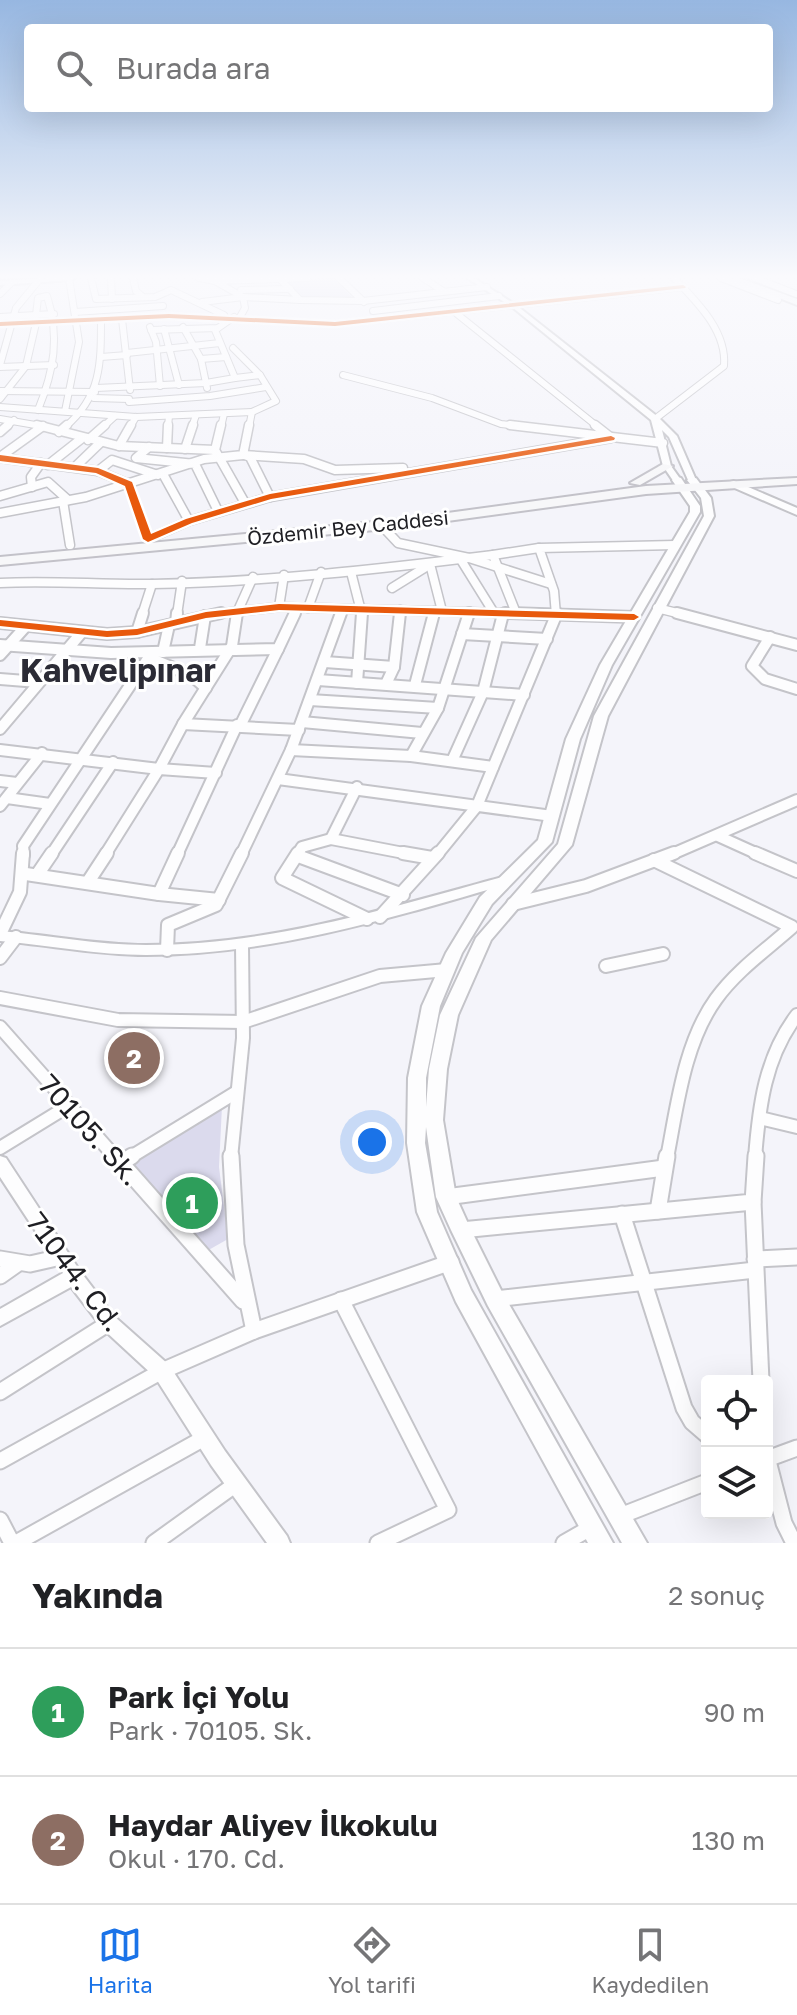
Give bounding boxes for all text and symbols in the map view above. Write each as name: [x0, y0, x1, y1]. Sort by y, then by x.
search box: [24, 24, 773, 112]
icon: search: [52, 46, 96, 90]
text: Burada ara: [116, 50, 271, 86]
street label: Özdemir Bey Caddesi: [246, 504, 450, 550]
district label: Kahvelipınar: [20, 651, 216, 689]
pin: 2: [108, 1028, 160, 1088]
street label: 70105. Sk.: [32, 1068, 149, 1192]
your location: [352, 1122, 392, 1162]
pin: 1: [166, 1173, 218, 1233]
street label: 71044. Cd.: [20, 1206, 131, 1338]
map controls: [701, 1375, 773, 1519]
button: locate: [701, 1375, 773, 1447]
button: layers: [701, 1447, 773, 1519]
text: Yakında: [32, 1575, 163, 1615]
text: 2 sonuç: [668, 1580, 765, 1611]
text: Park İçi Yolu: [108, 1679, 289, 1715]
text: 1: [51, 1697, 65, 1728]
text: 90 m: [704, 1697, 765, 1728]
text: Park · 70105. Sk.: [108, 1715, 313, 1746]
text: Haydar Aliyev İlkokulu: [108, 1807, 438, 1843]
text: 2: [50, 1825, 66, 1856]
text: 130 m: [692, 1825, 765, 1856]
text: Okul · 170. Cd.: [108, 1843, 285, 1874]
tab: Harita: [88, 1923, 153, 1998]
tab: Yol tarifi: [328, 1923, 416, 1998]
tab: Kaydedilen: [592, 1923, 709, 1998]

